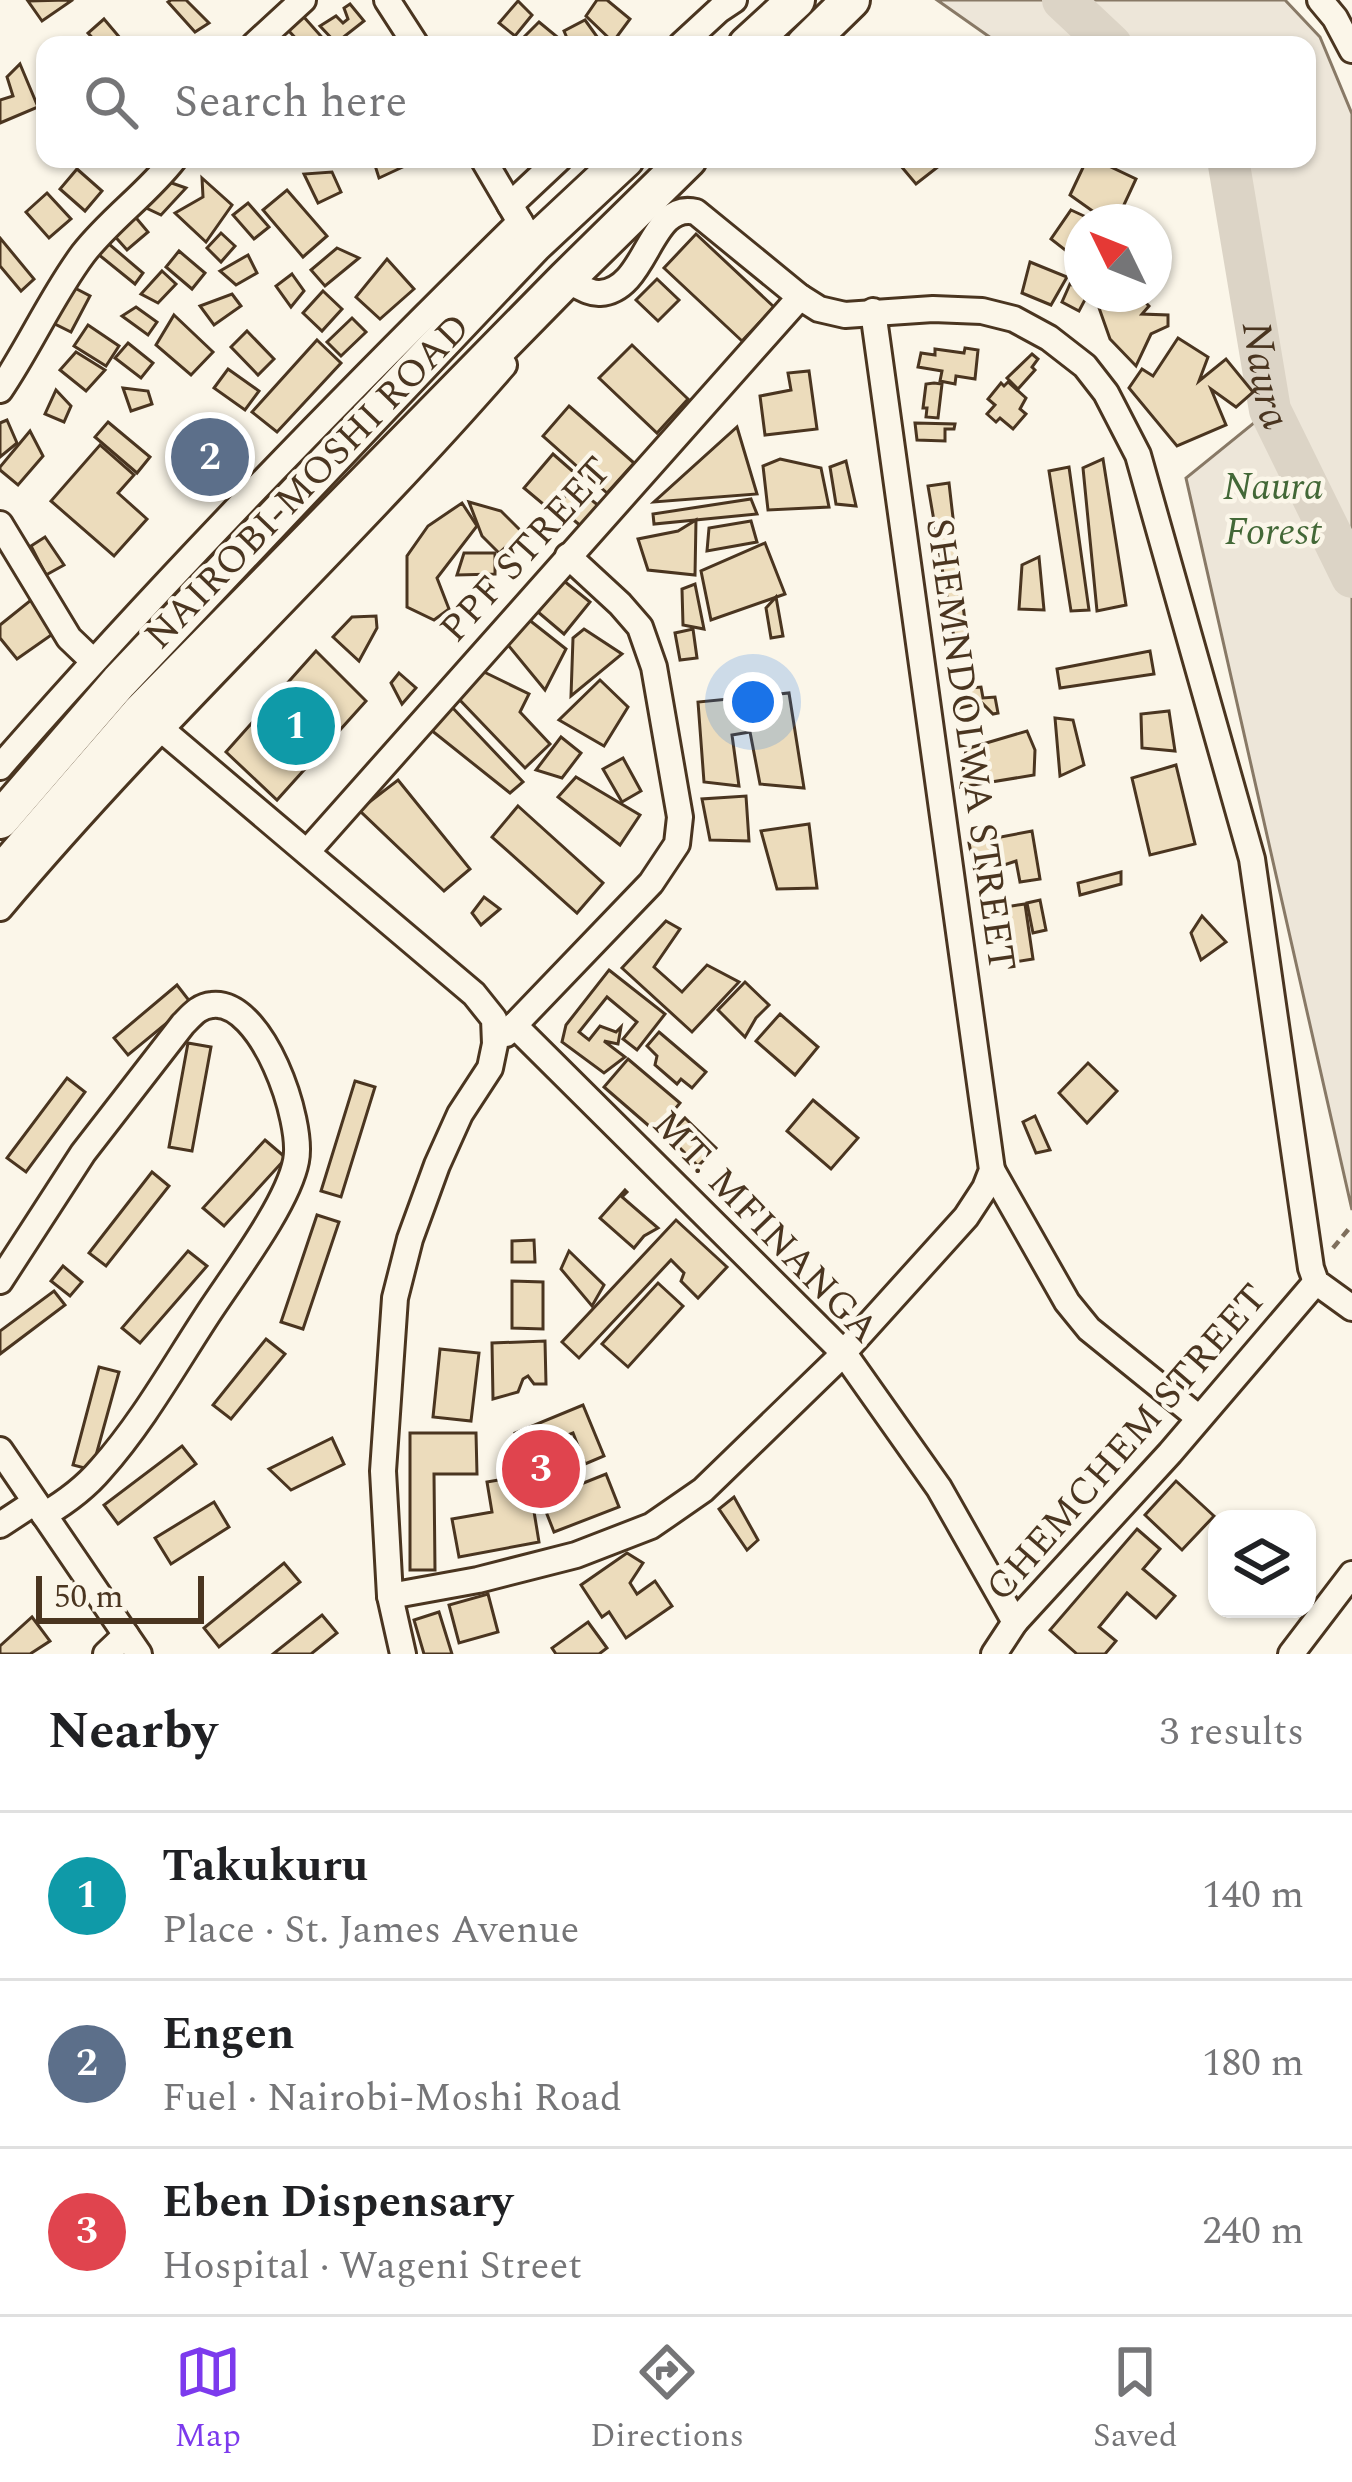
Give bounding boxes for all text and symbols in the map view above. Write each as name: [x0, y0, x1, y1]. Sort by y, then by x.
search box: [36, 36, 1316, 168]
text: Search here: [174, 68, 407, 137]
icon: search: [78, 69, 144, 135]
north arrow: [1064, 204, 1172, 312]
street label: NAIROBI-MOSHI ROAD: [131, 300, 485, 664]
water label: Naura: [1224, 316, 1306, 441]
pin: 2: [171, 412, 249, 502]
street label: PPF STREET: [426, 444, 626, 656]
park label: Naura Forest: [1223, 458, 1323, 562]
street label: SHEMNDOLWA STREET: [909, 514, 1031, 976]
your location: [723, 672, 783, 732]
pin: 1: [257, 681, 335, 771]
street label: MT. MFINANGA: [638, 1097, 892, 1357]
street label: CHEMCHEM STREET: [972, 1271, 1282, 1615]
pin: 3: [502, 1424, 580, 1514]
map controls: [1208, 1510, 1316, 1618]
button: layers: [1208, 1510, 1316, 1618]
scale bar: [36, 1570, 204, 1623]
text: 50 m: [54, 1572, 124, 1622]
text: Nearby: [48, 1693, 217, 1771]
text: 3 results: [1160, 1703, 1304, 1762]
text: Takukuru: [162, 1832, 368, 1901]
text: 1: [76, 1866, 98, 1925]
text: 140 m: [1202, 1866, 1304, 1925]
text: Place · St. James Avenue: [162, 1901, 580, 1960]
text: Engen: [162, 2000, 295, 2069]
text: 2: [76, 2034, 98, 2093]
text: 180 m: [1202, 2034, 1304, 2093]
text: Fuel · Nairobi-Moshi Road: [162, 2069, 622, 2128]
text: Eben Dispensary: [162, 2168, 513, 2237]
text: 3: [76, 2202, 98, 2261]
text: 240 m: [1202, 2202, 1304, 2261]
text: Hospital · Wageni Street: [162, 2237, 582, 2296]
tab: Map: [174, 2339, 241, 2461]
tab: Directions: [590, 2339, 744, 2461]
tab: Saved: [1093, 2339, 1178, 2461]

